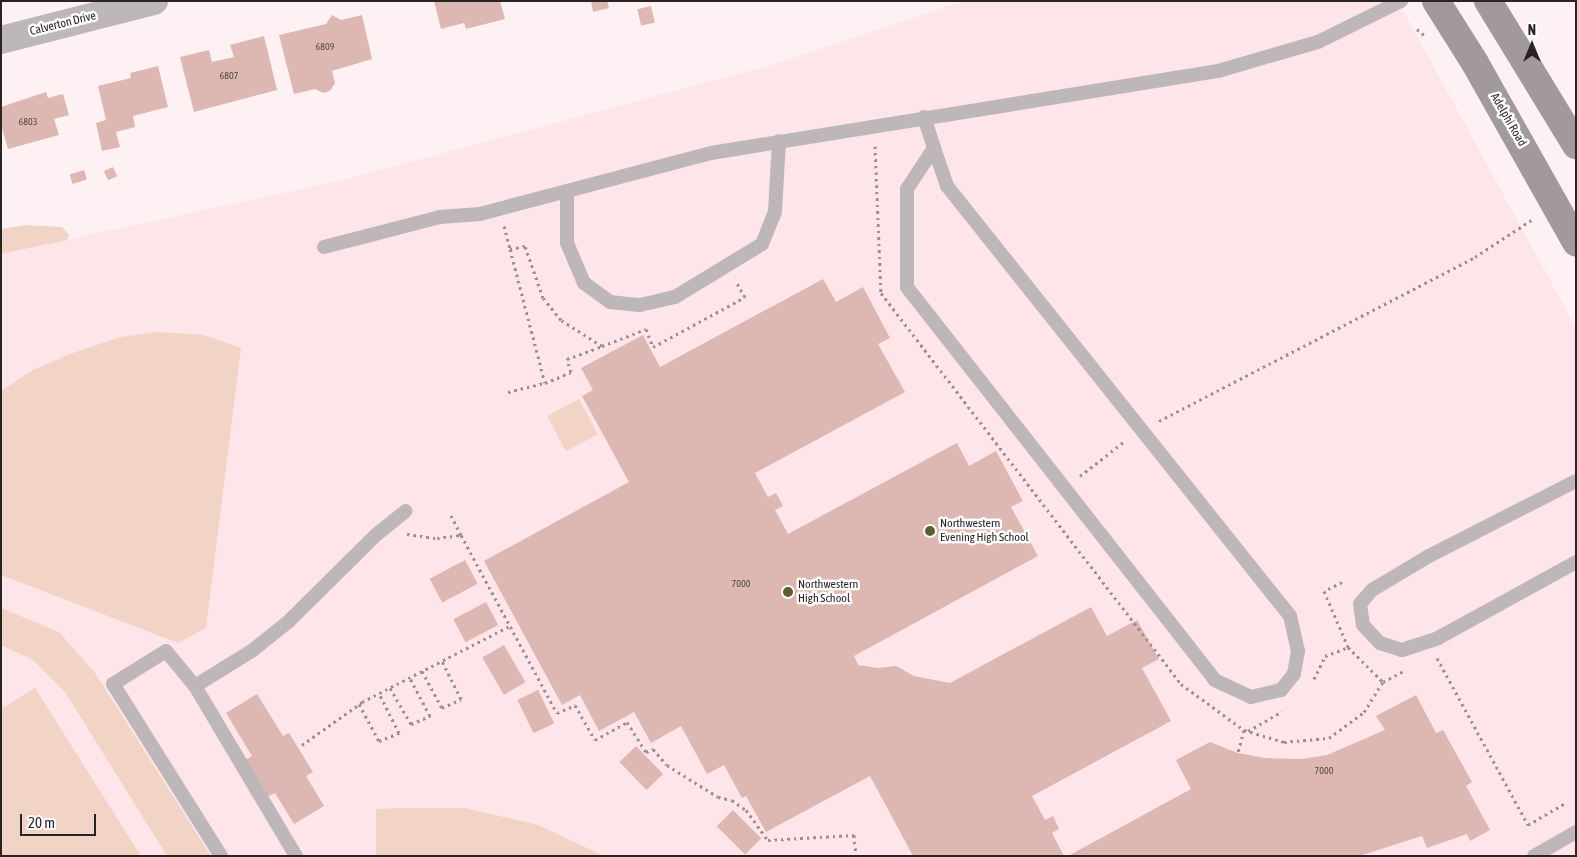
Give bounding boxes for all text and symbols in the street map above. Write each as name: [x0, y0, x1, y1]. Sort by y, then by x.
street label: Calverton Drive: [29, 9, 97, 39]
north arrow: [1507, 20, 1557, 70]
text: N: [1528, 22, 1536, 38]
house number: 6809: [316, 41, 334, 53]
house number: 6807: [220, 70, 238, 82]
street label: Adelphi Road: [1487, 91, 1529, 149]
house number: 6803: [19, 116, 37, 128]
place label: Northwestern Evening High School: [940, 517, 1029, 545]
marker: Northwestern Evening High School: [924, 525, 936, 537]
house number: 7000: [732, 578, 750, 590]
place label: Northwestern High School: [798, 578, 858, 606]
marker: Northwestern High School: [782, 586, 794, 598]
house number: 7000: [1315, 765, 1333, 777]
scale bar: [22, 804, 99, 836]
text: 20 m: [28, 814, 55, 831]

